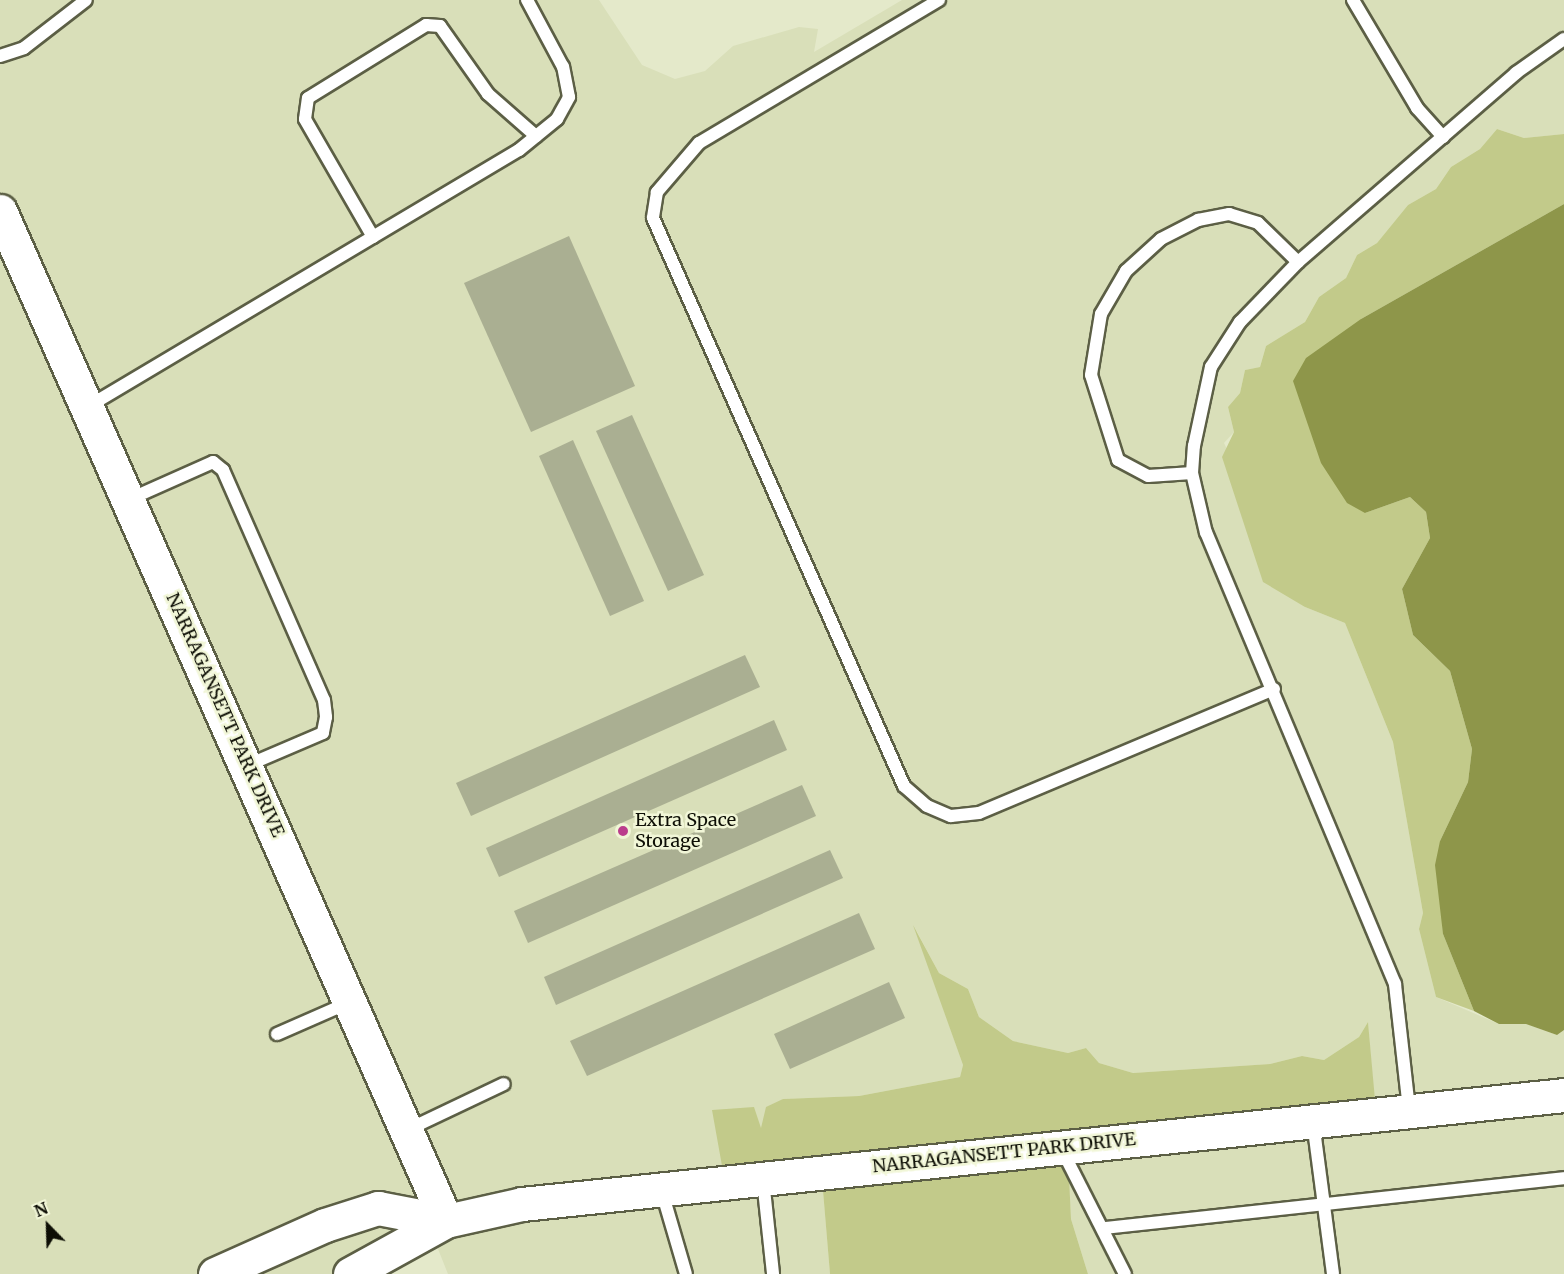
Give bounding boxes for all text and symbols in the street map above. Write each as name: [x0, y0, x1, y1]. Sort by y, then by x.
street label: NARRAGANSETT PARK DRIVE: [161, 590, 289, 840]
place label: Extra Space Storage: [635, 810, 736, 852]
marker: Extra Space Storage: [616, 824, 630, 838]
street label: NARRAGANSETT PARK DRIVE: [871, 1128, 1137, 1178]
north arrow: [18, 1196, 78, 1256]
text: N: [31, 1198, 51, 1221]

